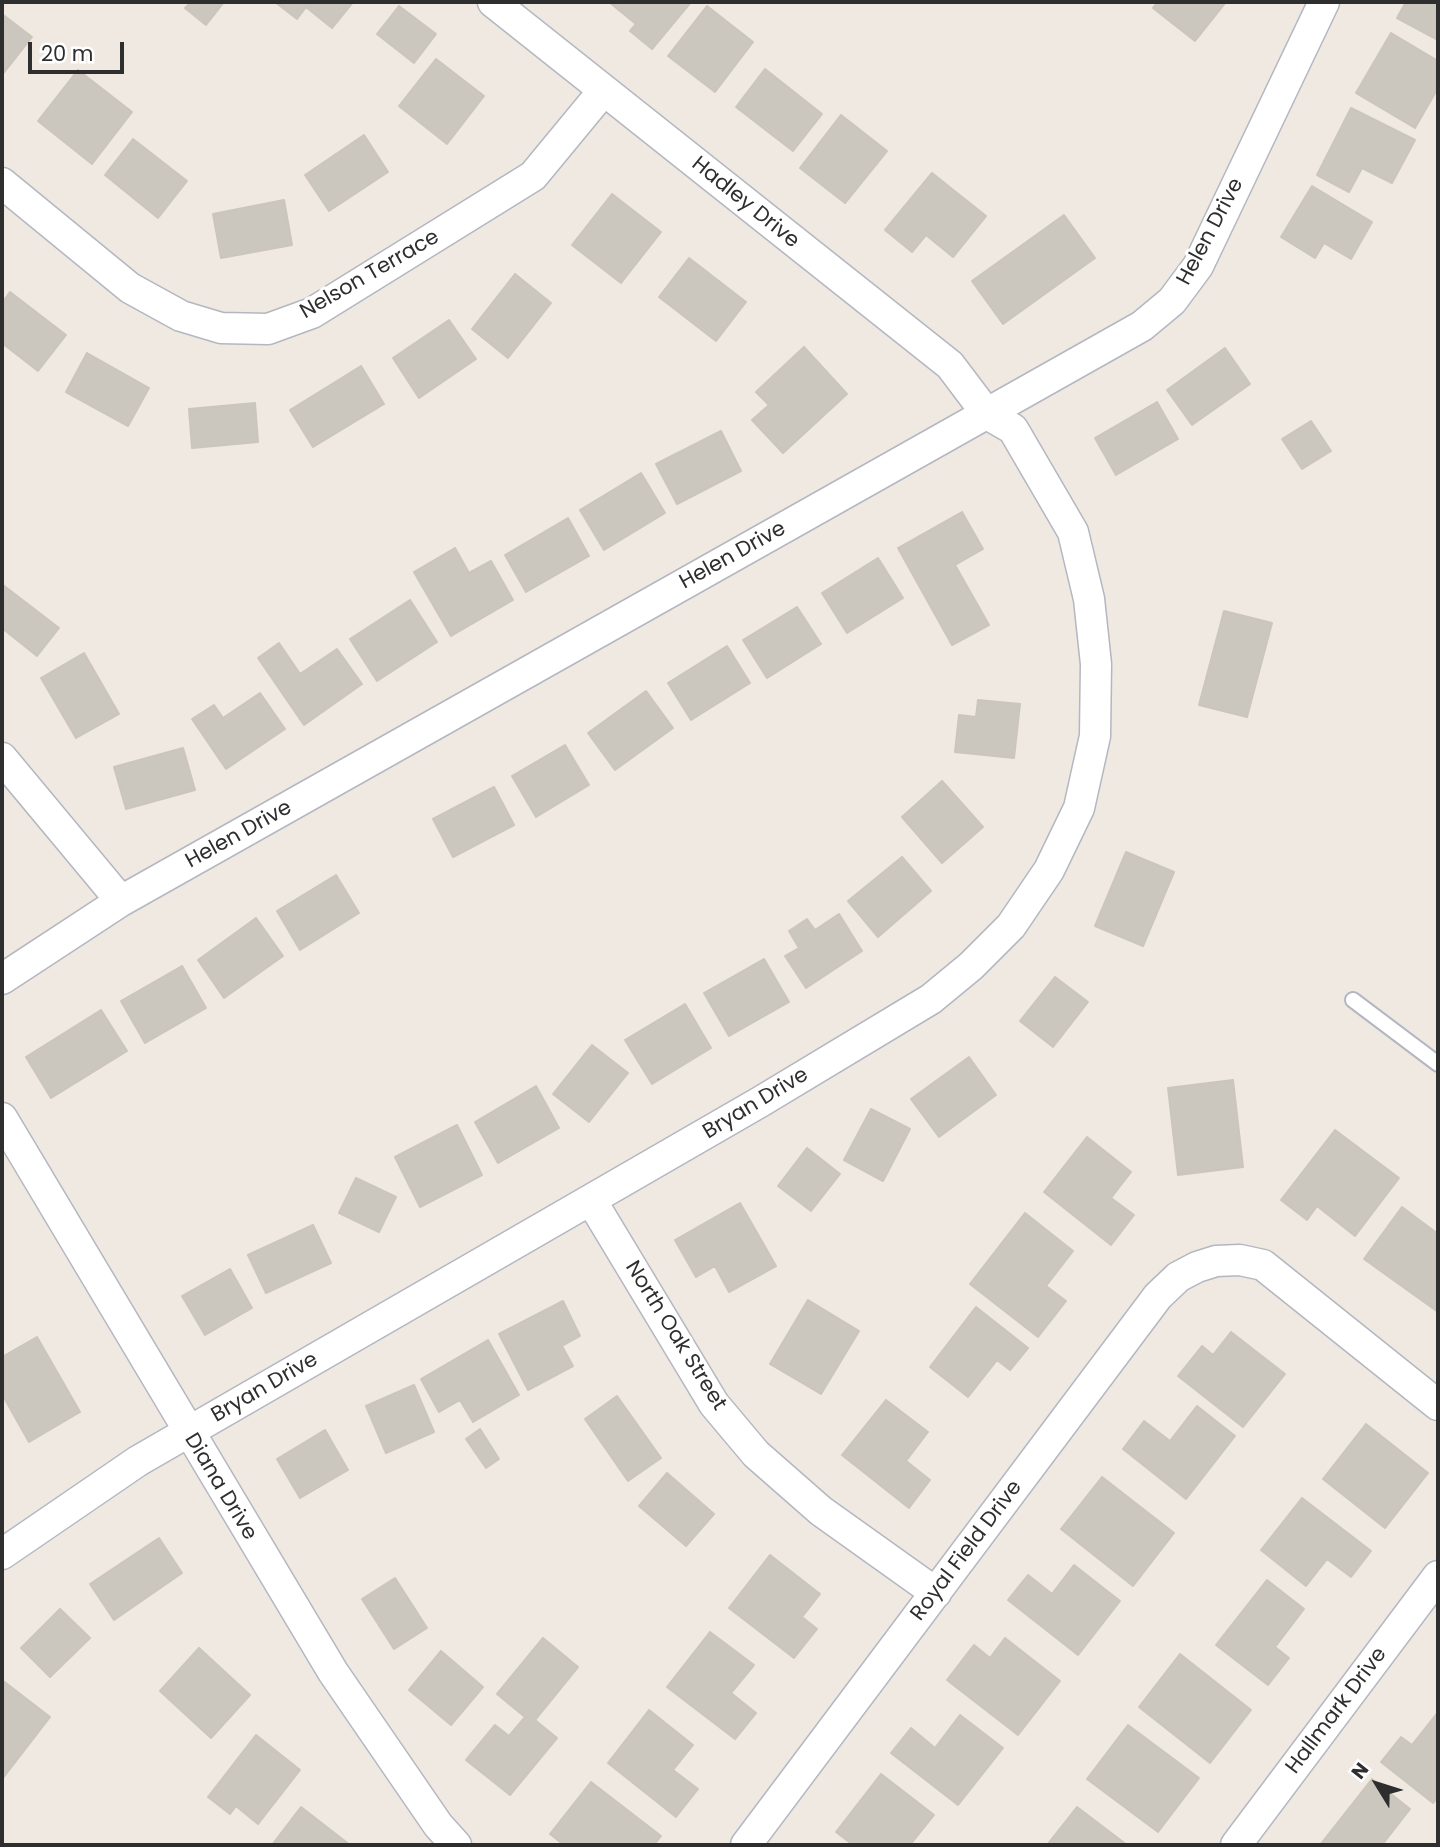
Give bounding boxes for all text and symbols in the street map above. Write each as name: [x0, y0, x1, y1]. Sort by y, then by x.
scale bar: [32, 28, 128, 72]
text: 20 m: [41, 39, 94, 68]
street label: Hadley Drive: [686, 152, 804, 254]
street label: Helen Drive: [1172, 174, 1250, 290]
street label: Nelson Terrace: [296, 225, 444, 325]
street label: Helen Drive: [676, 517, 790, 595]
street label: Helen Drive: [182, 796, 296, 874]
street label: Bryan Drive: [699, 1063, 813, 1145]
street label: North Oak Street: [619, 1257, 731, 1415]
street label: Bryan Drive: [207, 1347, 323, 1429]
street label: Diana Drive: [178, 1429, 262, 1545]
street label: Royal Field Drive: [906, 1476, 1028, 1626]
street label: Hallmark Drive: [1281, 1643, 1393, 1779]
north arrow: [1342, 1749, 1412, 1819]
text: N: [1345, 1757, 1375, 1785]

